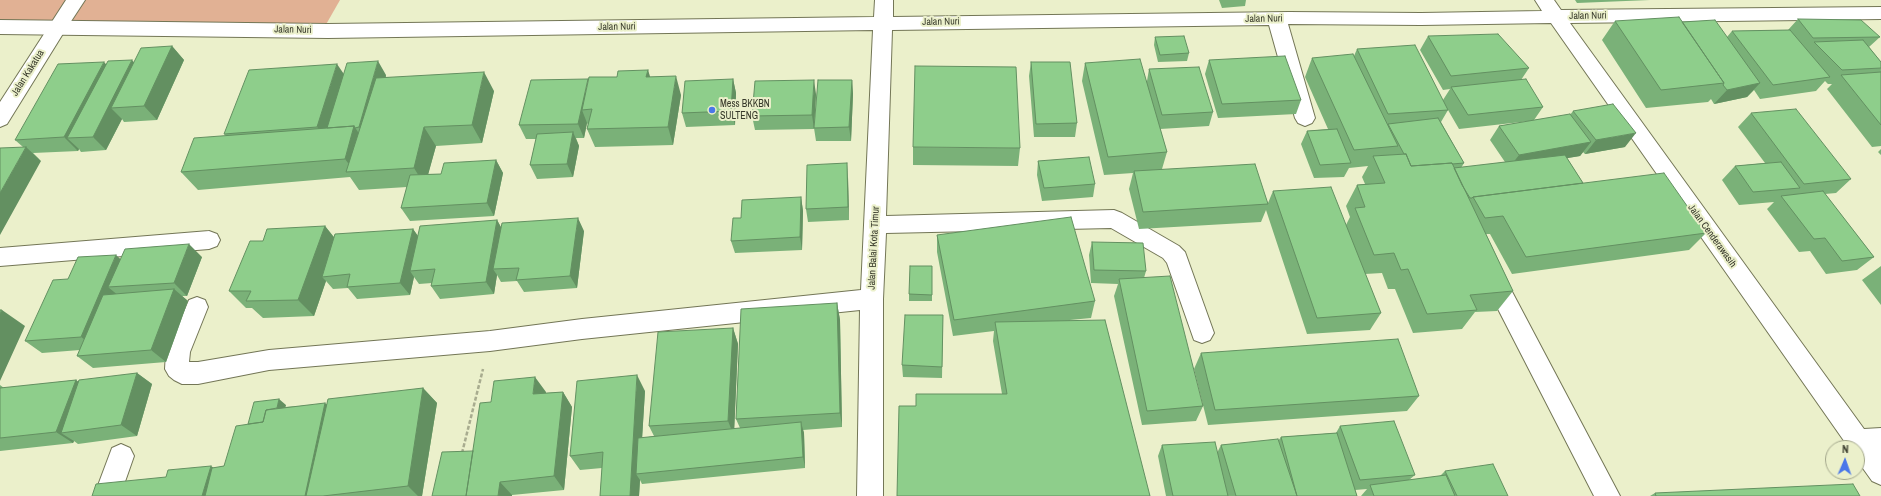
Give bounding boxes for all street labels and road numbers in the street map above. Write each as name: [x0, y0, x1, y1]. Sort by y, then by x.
street label: Jalan Nuri: [1569, 10, 1607, 22]
street label: Jalan Nuri: [1245, 13, 1283, 25]
street label: Jalan Nuri: [922, 16, 960, 28]
street label: Jalan Nuri: [598, 21, 636, 33]
street label: Jalan Nuri: [274, 24, 312, 36]
street label: Jalan Kakatua: [9, 48, 47, 98]
street label: Jalan Cenderawasih: [1685, 202, 1739, 270]
street label: Jalan Balai Kota Timur: [866, 206, 882, 290]

